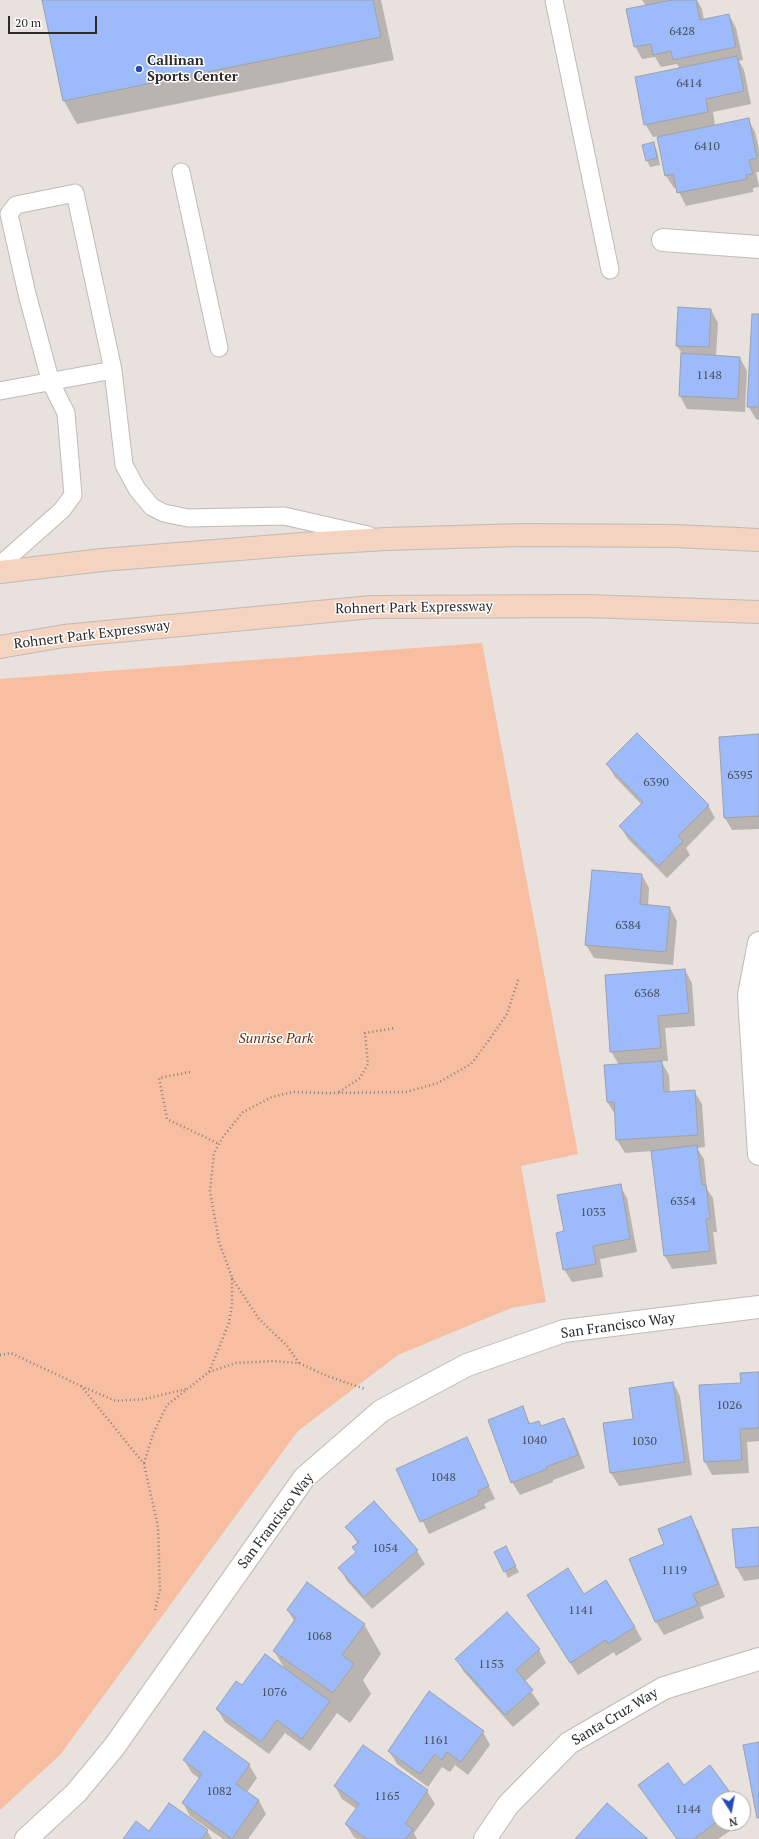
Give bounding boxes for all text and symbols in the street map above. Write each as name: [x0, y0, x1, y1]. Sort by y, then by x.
scale bar: [10, 8, 99, 34]
text: 20 m: [15, 15, 41, 30]
house number: 6428: [669, 25, 695, 39]
place label: Callinan Sports Center: [147, 53, 238, 86]
marker: Callinan Sports Center: [134, 64, 144, 74]
house number: 6414: [676, 77, 702, 91]
house number: 6410: [694, 140, 720, 154]
house number: 1148: [696, 369, 722, 383]
street label: Rohnert Park Expressway: [335, 598, 493, 618]
street label: Rohnert Park Expressway: [13, 617, 171, 653]
house number: 6395: [727, 769, 753, 783]
house number: 6390: [643, 776, 669, 790]
house number: 6384: [615, 919, 641, 933]
house number: 6368: [634, 987, 660, 1001]
park label: Sunrise Park: [238, 1031, 314, 1047]
house number: 6354: [670, 1195, 696, 1209]
house number: 1033: [580, 1206, 606, 1220]
street label: San Francisco Way: [560, 1310, 676, 1342]
house number: 1026: [716, 1399, 742, 1413]
house number: 1040: [521, 1434, 547, 1448]
house number: 1030: [631, 1435, 657, 1449]
street label: San Francisco Way: [235, 1470, 317, 1572]
house number: 1048: [430, 1471, 456, 1485]
house number: 1054: [372, 1542, 398, 1556]
house number: 1119: [661, 1564, 687, 1578]
house number: 1141: [568, 1604, 594, 1618]
house number: 1068: [306, 1630, 332, 1644]
house number: 1153: [478, 1658, 504, 1672]
street label: Santa Cruz Way: [569, 1685, 661, 1749]
house number: 1076: [261, 1686, 287, 1700]
house number: 1161: [423, 1734, 449, 1748]
house number: 1082: [206, 1785, 232, 1799]
house number: 1165: [374, 1790, 400, 1804]
north arrow: [711, 1791, 751, 1831]
house number: 1144: [675, 1803, 701, 1817]
text: N: [728, 1814, 739, 1829]

